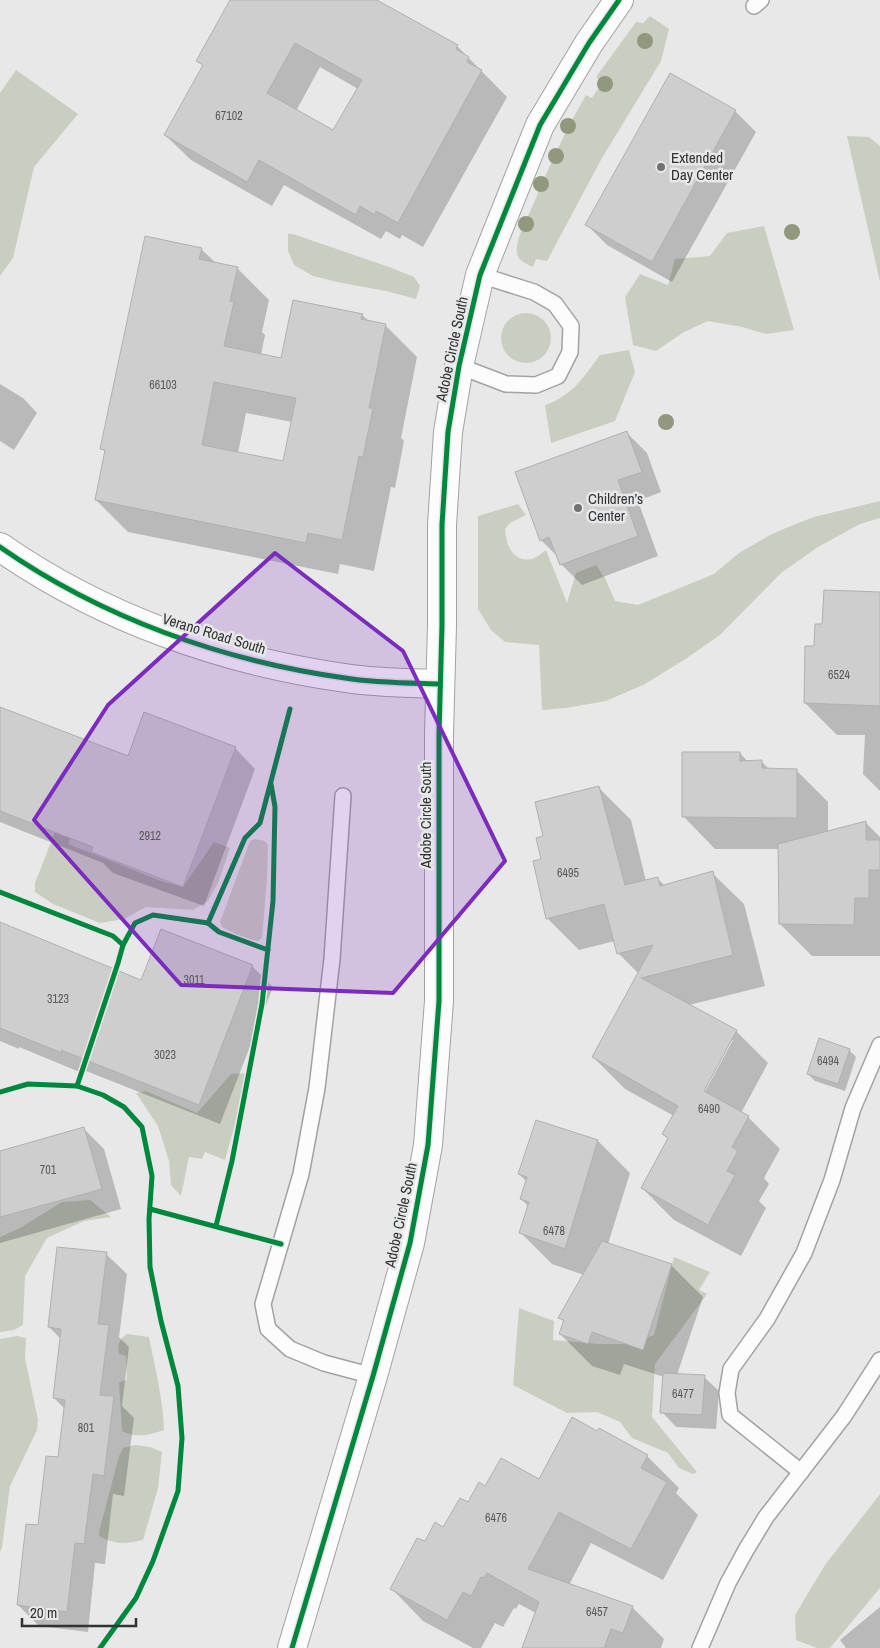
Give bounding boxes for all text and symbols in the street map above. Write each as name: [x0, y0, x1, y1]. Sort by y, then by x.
house number: 67102: [215, 108, 243, 124]
place label: Extended Day Center: [671, 147, 733, 185]
marker: Extended Day Center: [655, 161, 667, 173]
street label: Adobe Circle South: [430, 295, 473, 404]
house number: 66103: [149, 377, 177, 393]
place label: Children’s Center: [588, 488, 643, 526]
marker: Children’s Center: [572, 502, 584, 514]
street label: Verano Road South: [160, 608, 269, 659]
house number: 6524: [828, 667, 850, 683]
street label: Adobe Circle South: [415, 762, 436, 869]
house number: 2912: [139, 828, 161, 844]
house number: 6495: [557, 865, 579, 881]
house number: 3011: [183, 972, 205, 988]
house number: 3123: [47, 991, 69, 1007]
house number: 3023: [154, 1047, 176, 1063]
house number: 6494: [817, 1053, 839, 1069]
house number: 6490: [698, 1101, 720, 1117]
street label: Adobe Circle South: [379, 1161, 422, 1270]
house number: 701: [40, 1162, 57, 1178]
house number: 6478: [543, 1223, 565, 1239]
house number: 6477: [672, 1386, 694, 1402]
house number: 801: [78, 1420, 95, 1436]
house number: 6476: [485, 1510, 507, 1526]
scale bar: [22, 1596, 136, 1628]
text: 20 m: [30, 1602, 57, 1623]
house number: 6457: [586, 1604, 608, 1620]

